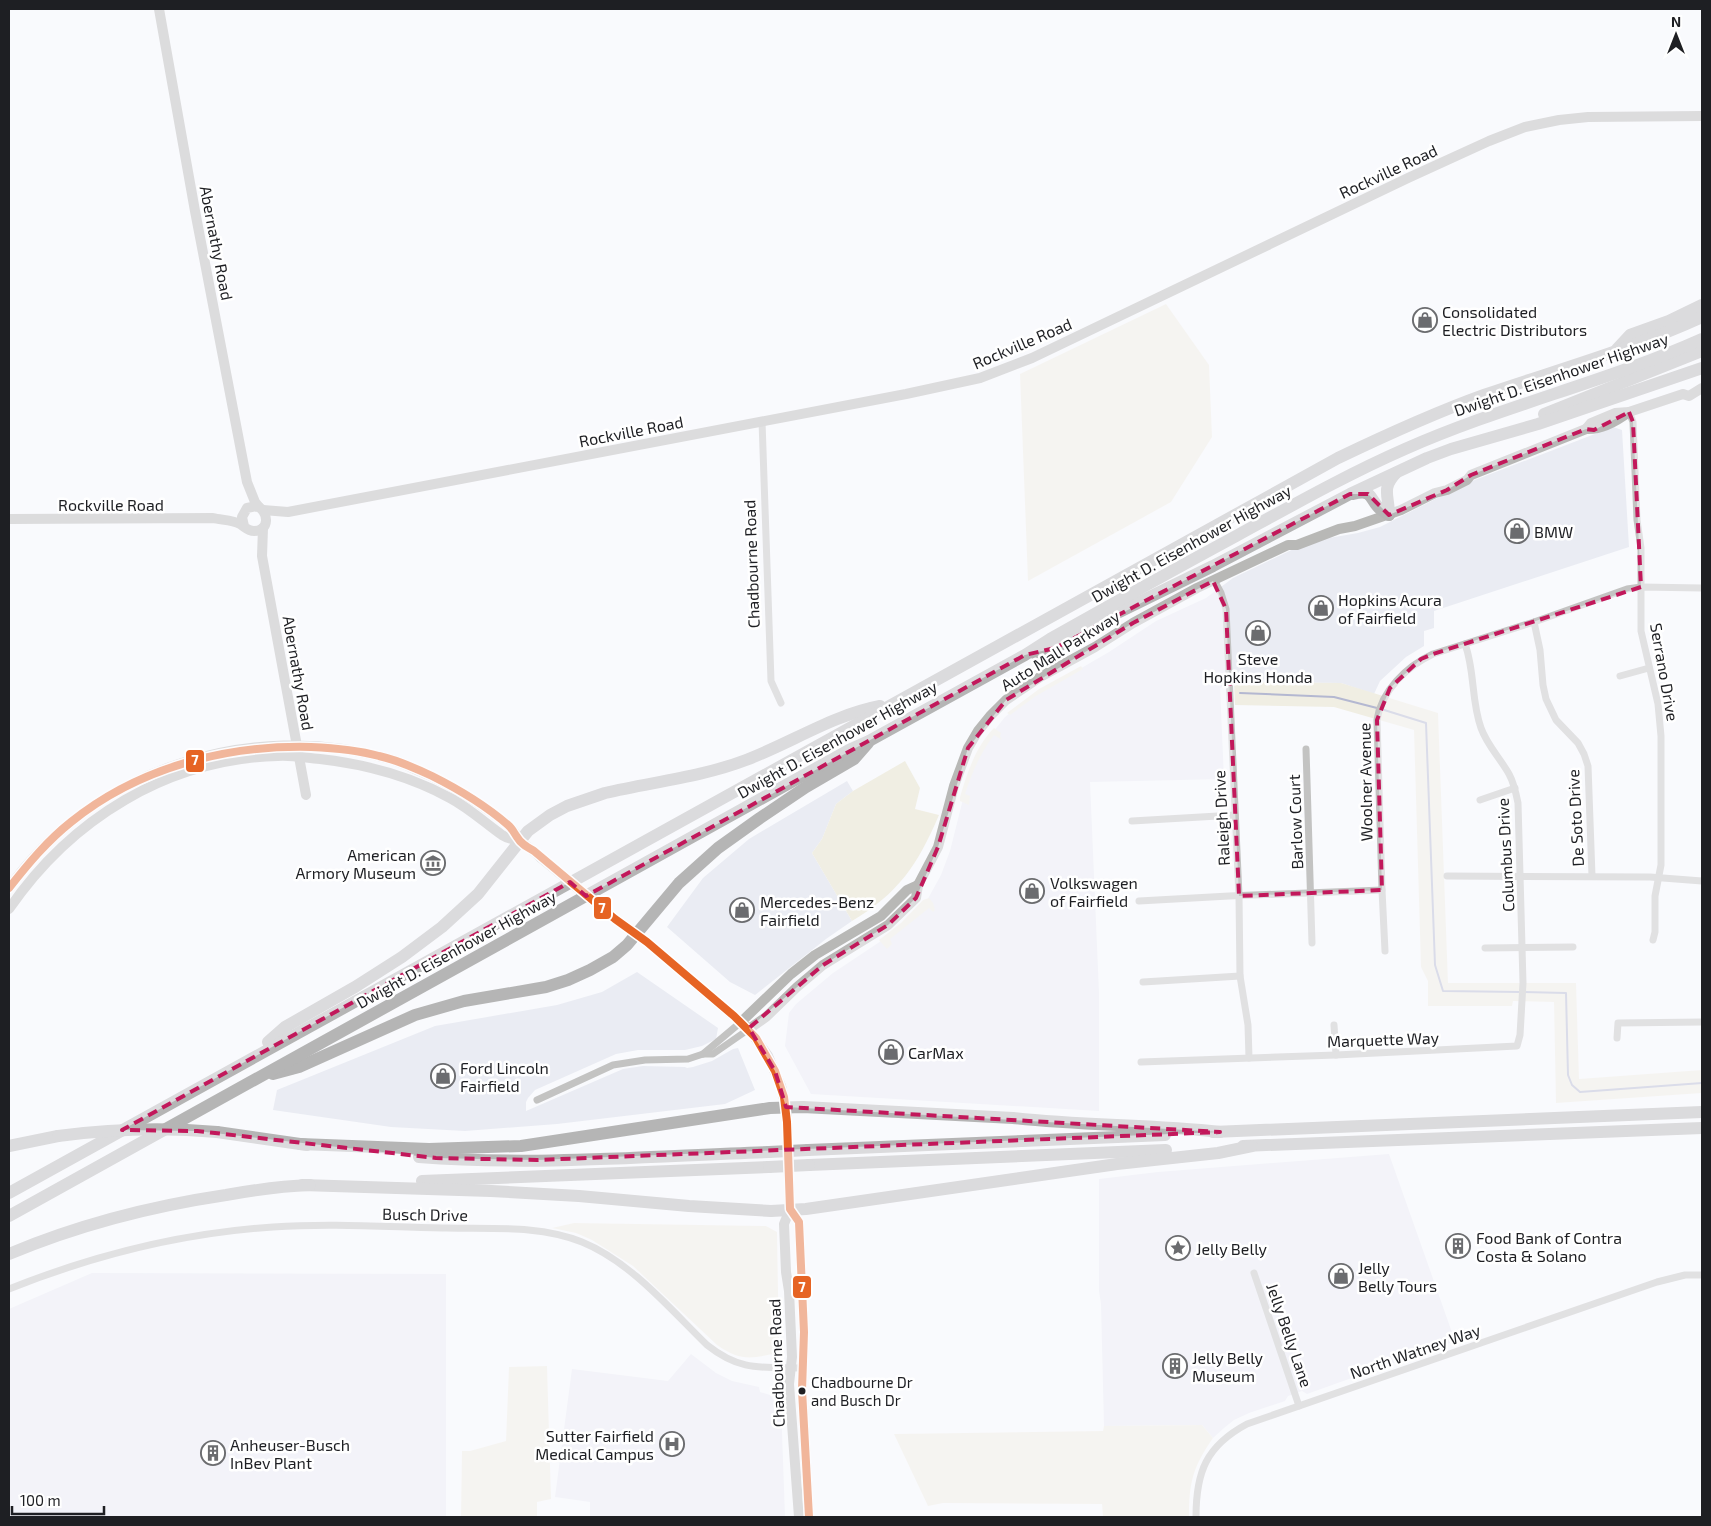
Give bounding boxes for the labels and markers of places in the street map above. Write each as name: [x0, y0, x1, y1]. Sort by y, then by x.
place label: Consolidated Electric Distributors: [1442, 302, 1587, 339]
shop icon: Consolidated Electric Distributors: [1412, 307, 1438, 333]
shop icon: BMW: [1504, 518, 1530, 544]
place label: BMW: [1534, 522, 1573, 541]
place label: Hopkins Acura of Fairfield: [1338, 590, 1442, 627]
shop icon: Hopkins Acura of Fairfield: [1308, 595, 1334, 621]
shop icon: Steve Hopkins Honda: [1245, 620, 1271, 646]
place label: Steve Hopkins Honda: [1203, 649, 1313, 686]
place label: American Armory Museum: [295, 845, 416, 882]
museum icon: American Armory Museum: [420, 850, 446, 876]
place label: Volkswagen of Fairfield: [1050, 873, 1138, 910]
shop icon: Volkswagen of Fairfield: [1019, 878, 1045, 904]
place label: Mercedes-Benz Fairfield: [760, 892, 874, 929]
shop icon: Mercedes-Benz Fairfield: [729, 897, 755, 923]
shop icon: CarMax: [878, 1039, 904, 1065]
place label: CarMax: [908, 1043, 964, 1062]
place label: Ford Lincoln Fairfield: [460, 1058, 549, 1095]
shop icon: Ford Lincoln Fairfield: [430, 1063, 456, 1089]
place label: Food Bank of Contra Costa & Solano: [1476, 1228, 1622, 1265]
building icon: Food Bank of Contra Costa & Solano: [1445, 1233, 1471, 1259]
place icon: Jelly Belly: [1165, 1235, 1191, 1261]
place label: Jelly Belly: [1196, 1239, 1268, 1258]
place label: Jelly Belly Tours: [1358, 1258, 1437, 1295]
shop icon: Jelly Belly Tours: [1328, 1263, 1354, 1289]
place label: Jelly Belly Museum: [1192, 1348, 1264, 1385]
building icon: Jelly Belly Museum: [1162, 1353, 1188, 1379]
place label: Chadbourne Dr and Busch Dr: [811, 1373, 913, 1409]
marker: Chadbourne Dr and Busch Dr: [797, 1386, 807, 1396]
place label: Sutter Fairfield Medical Campus: [535, 1426, 654, 1463]
hospital icon: Sutter Fairfield Medical Campus: [659, 1431, 685, 1457]
place label: Anheuser-Busch InBev Plant: [230, 1435, 350, 1472]
building icon: Anheuser-Busch InBev Plant: [200, 1440, 226, 1466]

